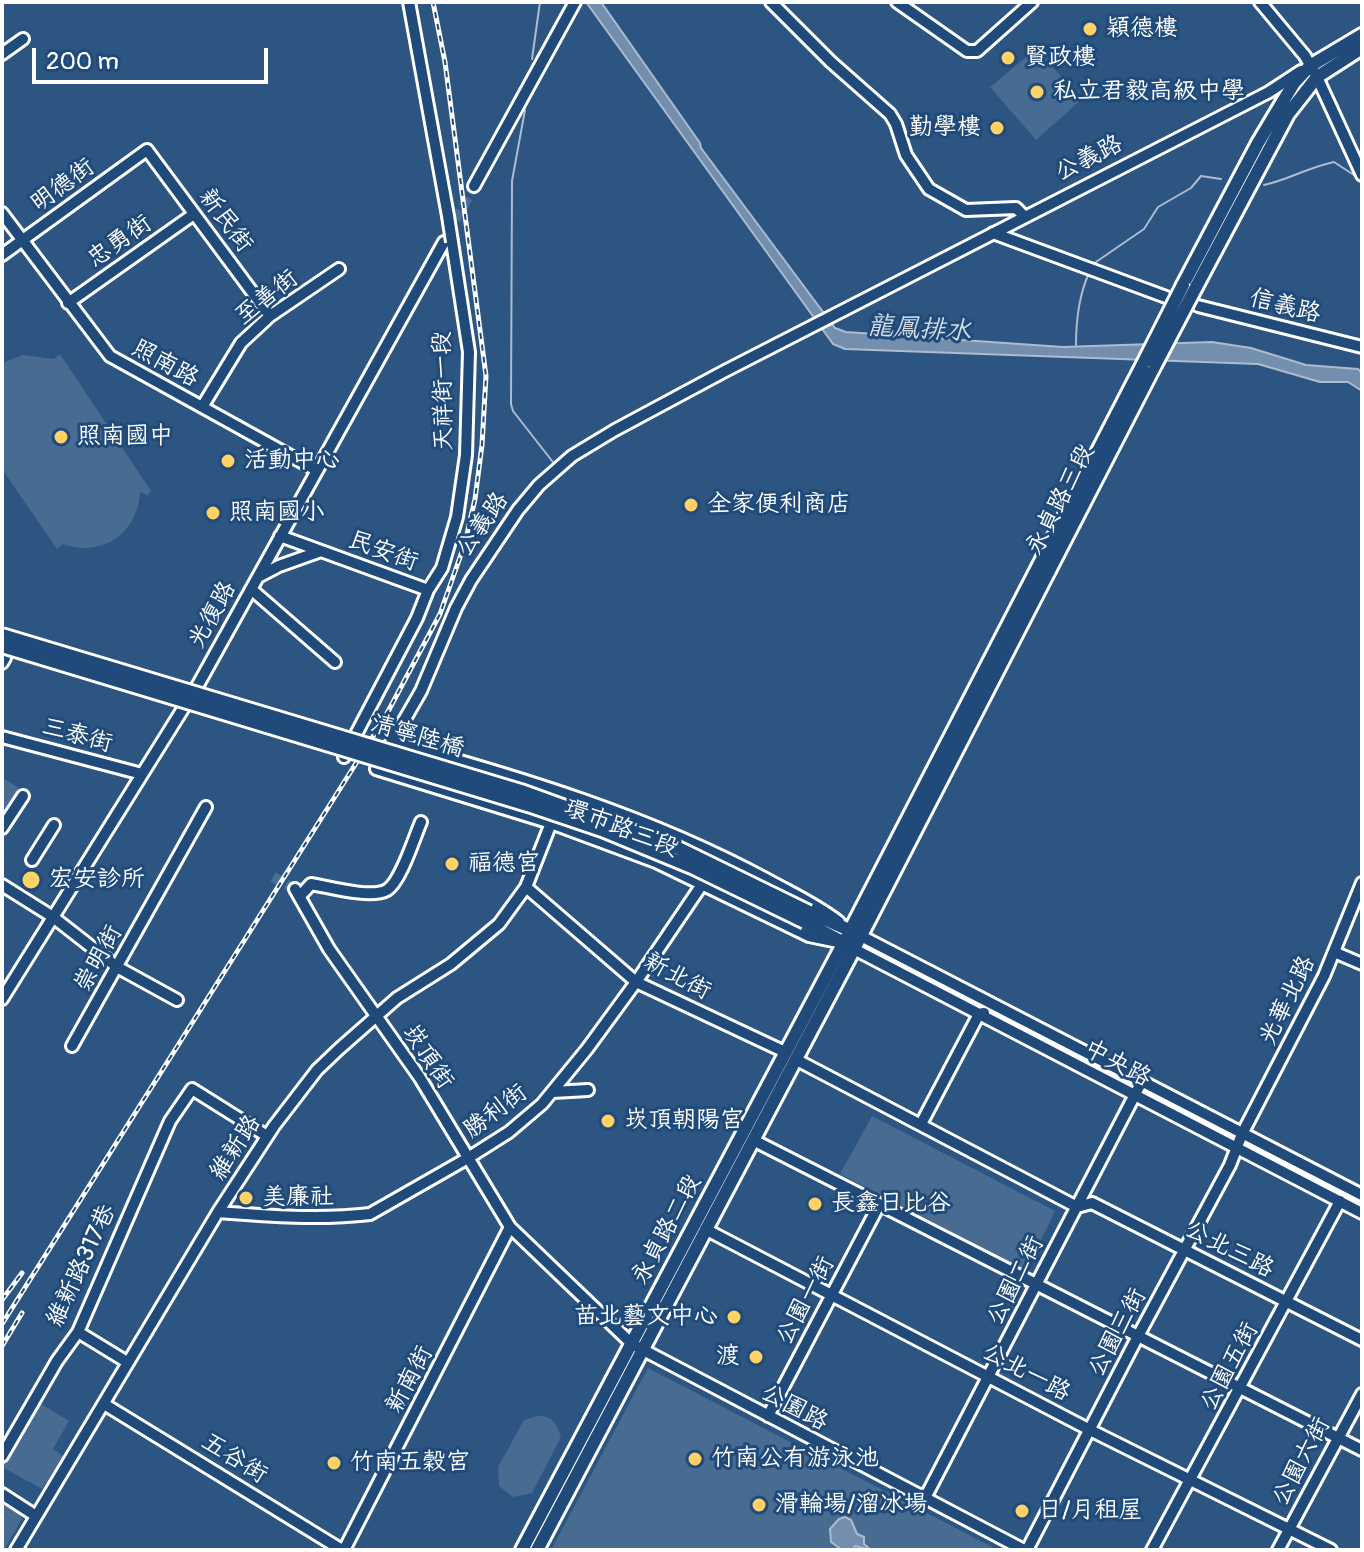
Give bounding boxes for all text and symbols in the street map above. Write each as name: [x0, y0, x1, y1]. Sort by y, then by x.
place label: 穎德樓: [1106, 15, 1178, 43]
marker: 穎德樓: [1081, 20, 1099, 38]
scale bar: [36, 32, 272, 82]
place label: 賢政樓: [1024, 44, 1096, 72]
text: 200 m: [46, 47, 119, 76]
marker: 賢政樓: [999, 49, 1017, 67]
place label: 私立君毅高級中學: [1053, 78, 1245, 106]
marker: 私立君毅高級中學: [1028, 83, 1046, 101]
place label: 勤學樓: [909, 114, 981, 142]
marker: 勤學樓: [988, 119, 1006, 137]
street label: 公義路: [1050, 130, 1128, 188]
street label: 明德街: [25, 153, 101, 219]
street label: 新民街: [192, 184, 258, 258]
street label: 忠勇街: [82, 210, 158, 274]
street label: 至善街: [230, 264, 304, 332]
street label: 信義路: [1247, 284, 1323, 330]
water label: 龍鳳排水: [866, 312, 972, 348]
street label: 天祥街一段: [429, 331, 459, 451]
street label: 照南路: [127, 334, 203, 394]
place label: 照南國中: [77, 423, 173, 451]
marker: 照南國中: [52, 428, 70, 446]
street label: 永貞路三段: [1021, 440, 1101, 560]
place label: 活動中心: [244, 447, 340, 475]
marker: 活動中心: [219, 452, 237, 470]
street label: 公義路: [451, 487, 515, 563]
place label: 全家便利商店: [707, 491, 851, 519]
marker: 全家便利商店: [682, 496, 700, 514]
place label: 照南國小: [229, 499, 325, 527]
marker: 照南國小: [204, 504, 222, 522]
street label: 民安街: [344, 526, 422, 578]
street label: 光復路: [183, 577, 243, 653]
street label: 清寧陸橋: [367, 710, 467, 764]
street label: 三泰街: [38, 713, 116, 759]
street label: 環市路三段: [560, 794, 682, 864]
place label: 福德宮: [468, 850, 540, 878]
marker: 福德宮: [443, 855, 461, 873]
place label: 宏安診所: [49, 866, 145, 894]
marker: 宏安診所: [20, 869, 42, 891]
street label: 崇明街: [69, 921, 129, 997]
street label: 新北街: [638, 947, 716, 1007]
street label: 光華北路: [1254, 952, 1322, 1050]
street label: 崁頂街: [395, 1019, 459, 1095]
street label: 中央路: [1078, 1034, 1156, 1094]
street label: 勝利街: [459, 1079, 533, 1145]
place label: 崁頂朝陽宮: [624, 1107, 744, 1135]
street label: 維新路: [204, 1110, 268, 1186]
marker: 崁頂朝陽宮: [599, 1112, 617, 1130]
street label: 永貞路二段: [626, 1170, 708, 1290]
place label: 美廉社: [262, 1184, 334, 1212]
marker: 美廉社: [237, 1189, 255, 1207]
place label: 長鑫日比谷: [831, 1190, 951, 1218]
marker: 長鑫日比谷: [806, 1195, 824, 1213]
street label: 維新路317巷: [41, 1200, 123, 1332]
street label: 公北三路: [1180, 1215, 1278, 1285]
street label: 公園二街: [981, 1232, 1051, 1330]
street label: 公園一街: [771, 1252, 841, 1350]
street label: 公園三街: [1083, 1284, 1153, 1382]
place label: 苗北藝文中心: [574, 1303, 718, 1331]
marker: 苗北藝文中心: [725, 1308, 743, 1326]
street label: 公園五街: [1195, 1318, 1265, 1416]
street label: 公北一路: [977, 1338, 1075, 1408]
street label: 新南街: [380, 1341, 440, 1419]
place label: 渡: [716, 1343, 740, 1371]
marker: 渡: [747, 1348, 765, 1366]
street label: 公園路: [755, 1378, 833, 1438]
street label: 公園六街: [1267, 1413, 1337, 1511]
street label: 五谷街: [196, 1428, 272, 1490]
place label: 竹南公有游泳池: [711, 1445, 879, 1473]
place label: 竹南五穀宮: [350, 1449, 470, 1477]
marker: 竹南公有游泳池: [686, 1450, 704, 1468]
marker: 竹南五穀宮: [325, 1454, 343, 1472]
place label: 滑輪場/溜冰場: [775, 1491, 928, 1519]
marker: 滑輪場/溜冰場: [750, 1496, 768, 1514]
place label: 日/月租屋: [1038, 1497, 1143, 1525]
marker: 日/月租屋: [1013, 1502, 1031, 1520]

